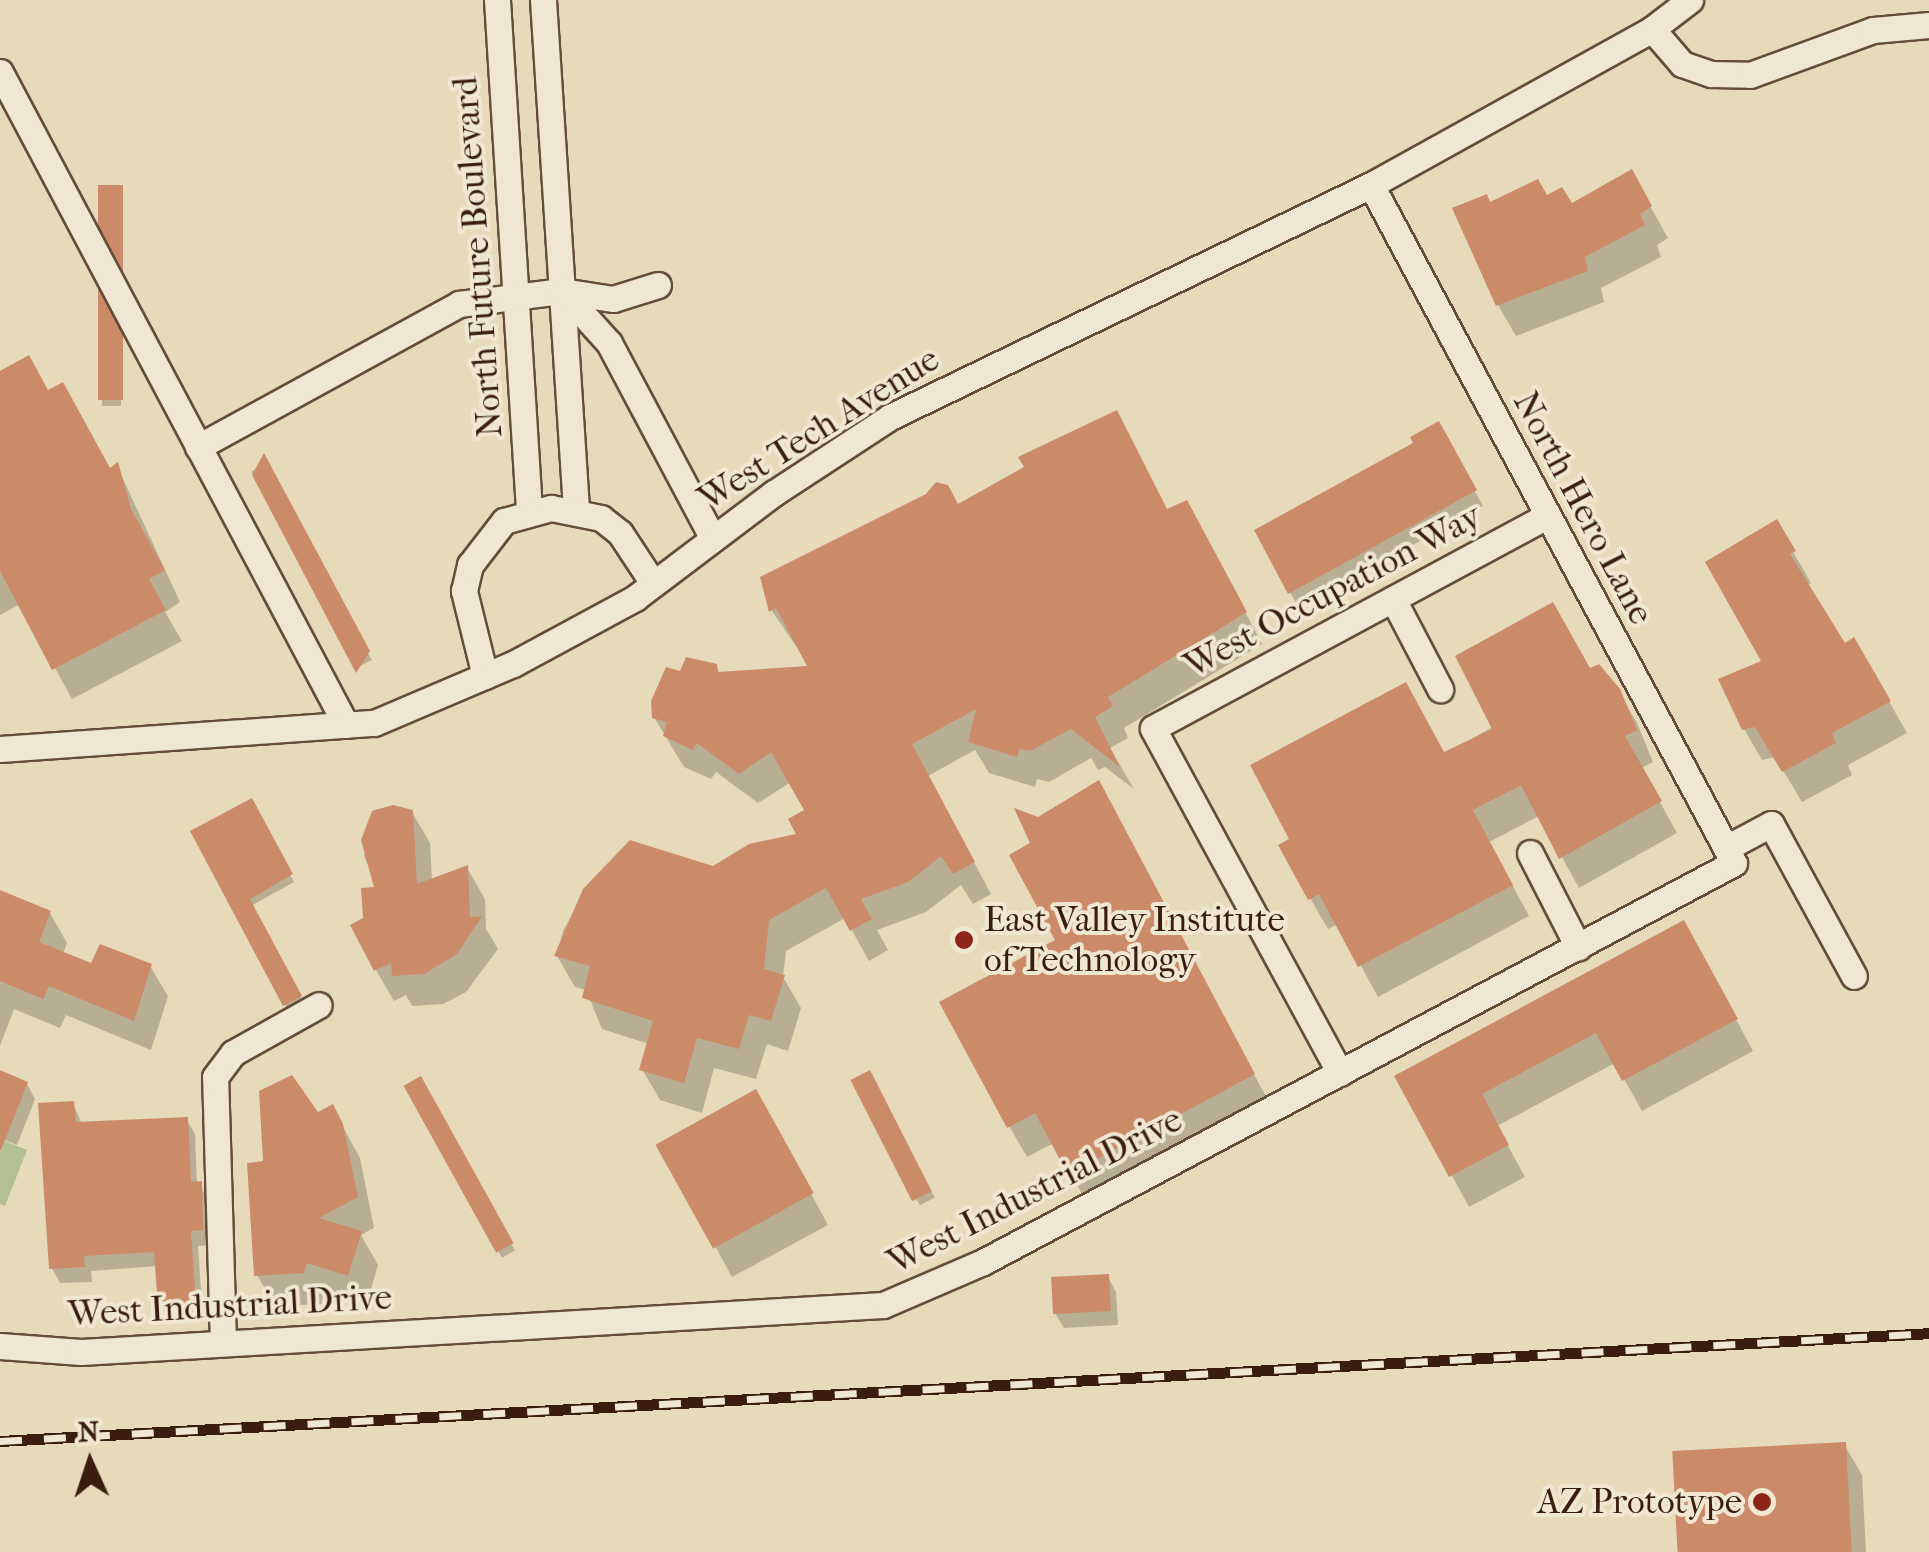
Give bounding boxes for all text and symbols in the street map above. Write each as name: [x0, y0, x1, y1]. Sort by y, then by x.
street label: North Future Boulevard: [444, 75, 512, 439]
street label: West Tech Avenue: [691, 338, 947, 520]
street label: North Hero Lane: [1504, 384, 1662, 632]
street label: West Occupation Way: [1177, 495, 1489, 687]
place label: East Valley Institute of Technology: [984, 899, 1285, 981]
marker: East Valley Institute of Technology: [953, 929, 975, 951]
street label: West Industrial Drive: [881, 1099, 1189, 1283]
street label: West Industrial Drive: [67, 1277, 393, 1335]
north arrow: [40, 1412, 140, 1512]
text: N: [77, 1415, 100, 1449]
place label: AZ Prototype: [1537, 1481, 1742, 1523]
marker: AZ Prototype: [1751, 1491, 1773, 1513]

